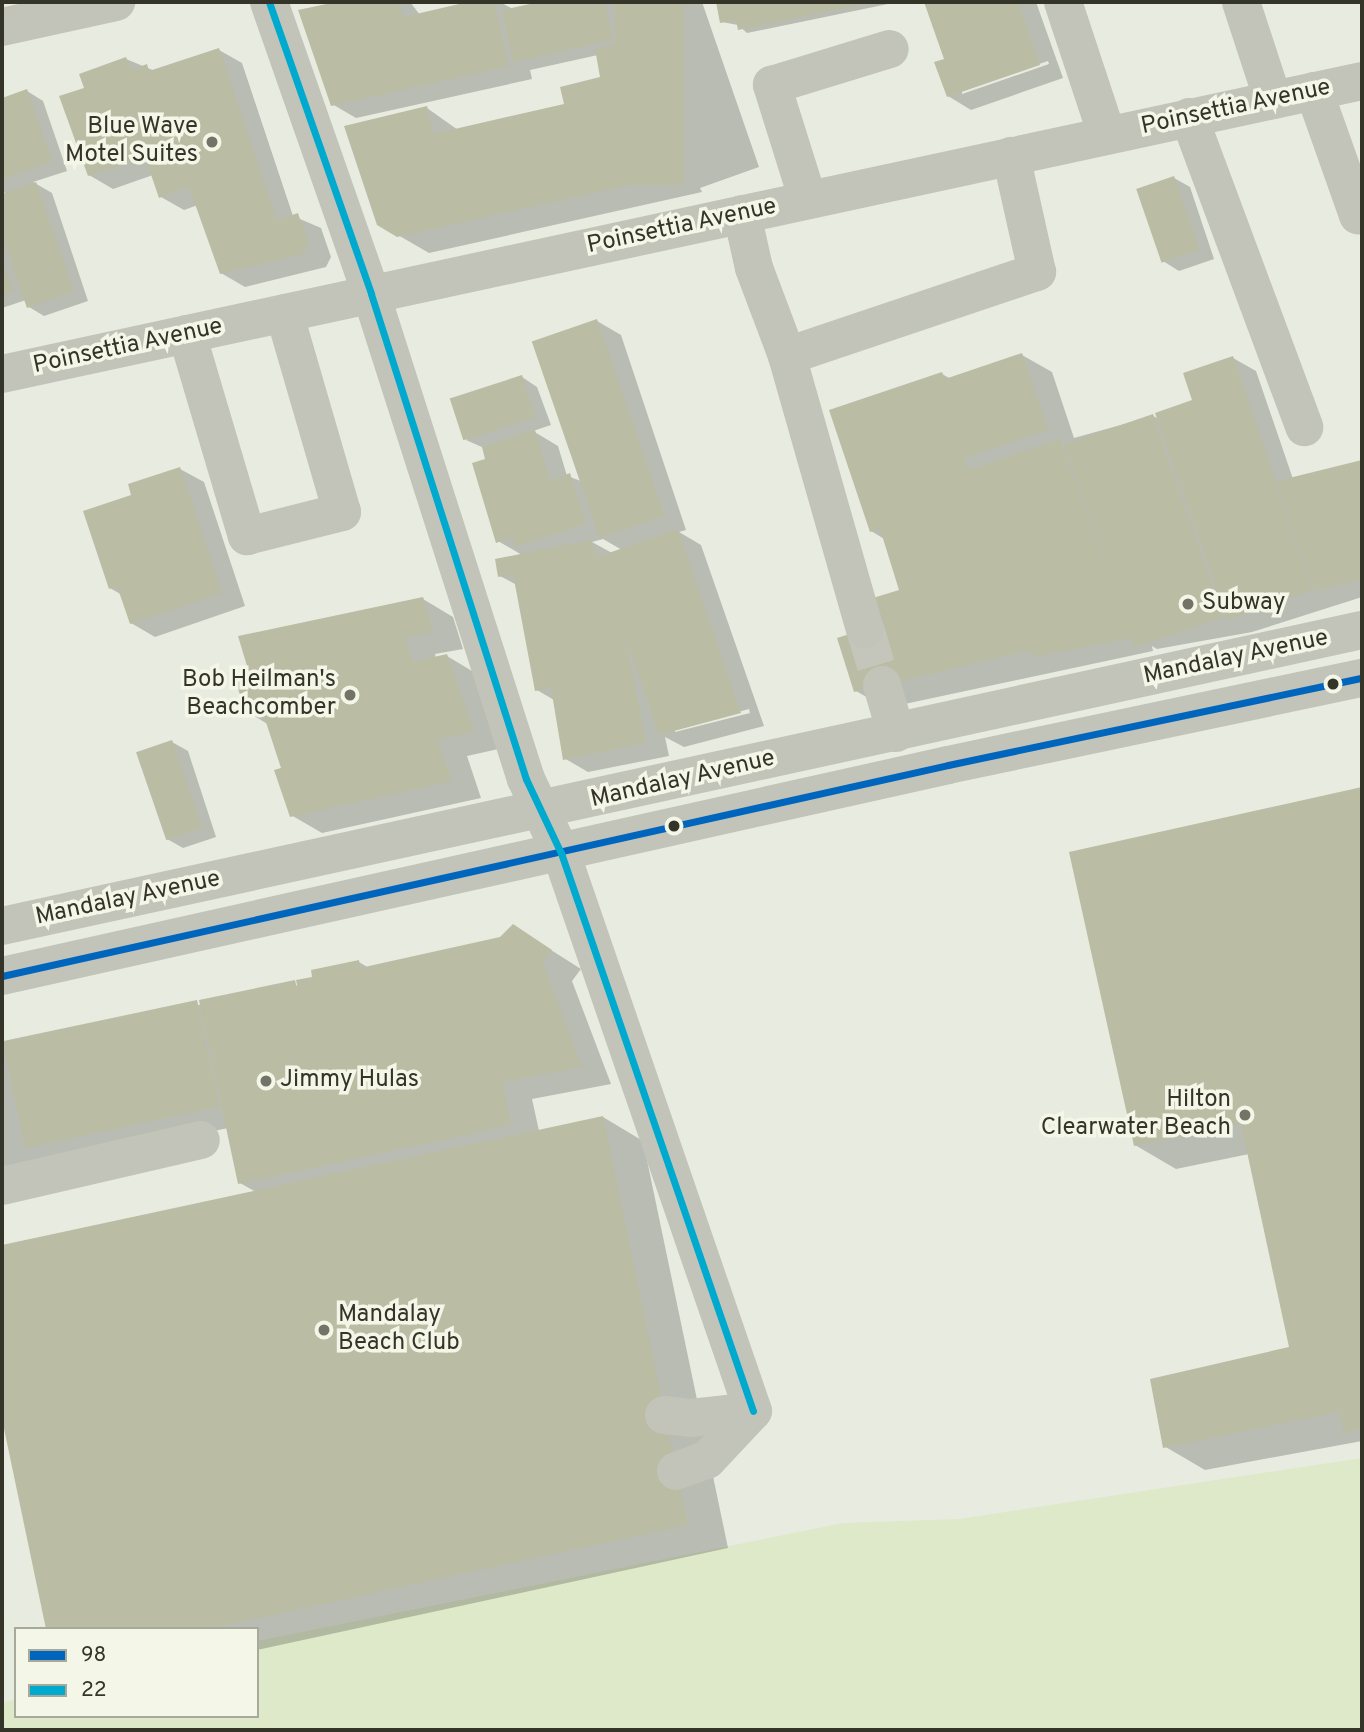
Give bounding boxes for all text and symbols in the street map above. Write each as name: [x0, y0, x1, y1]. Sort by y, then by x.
street label: Poinsettia Avenue: [1138, 74, 1334, 142]
place label: Blue Wave Motel Suites: [65, 114, 198, 170]
marker: Blue Wave Motel Suites: [204, 134, 220, 150]
street label: Poinsettia Avenue: [584, 193, 780, 261]
street label: Poinsettia Avenue: [30, 313, 226, 381]
place label: Subway: [1202, 590, 1285, 618]
marker: Subway: [1180, 596, 1196, 612]
street label: Mandalay Avenue: [1141, 624, 1331, 692]
place label: Bob Heilman's Beachcomber: [182, 667, 336, 723]
unlabelled marker: [1326, 677, 1340, 691]
marker: Bob Heilman's Beachcomber: [342, 687, 358, 703]
street label: Mandalay Avenue: [588, 745, 778, 815]
unlabelled marker: [667, 819, 681, 833]
street label: Mandalay Avenue: [33, 865, 223, 933]
place label: Jimmy Hulas: [280, 1067, 419, 1095]
marker: Jimmy Hulas: [258, 1073, 274, 1089]
place label: Hilton Clearwater Beach: [1041, 1087, 1231, 1143]
marker: Hilton Clearwater Beach: [1237, 1107, 1253, 1123]
place label: Mandalay Beach Club: [338, 1302, 460, 1358]
marker: Mandalay Beach Club: [316, 1322, 332, 1338]
legend: [14, 1627, 259, 1718]
text: 98: [81, 1642, 106, 1669]
text: 22: [81, 1677, 107, 1704]

